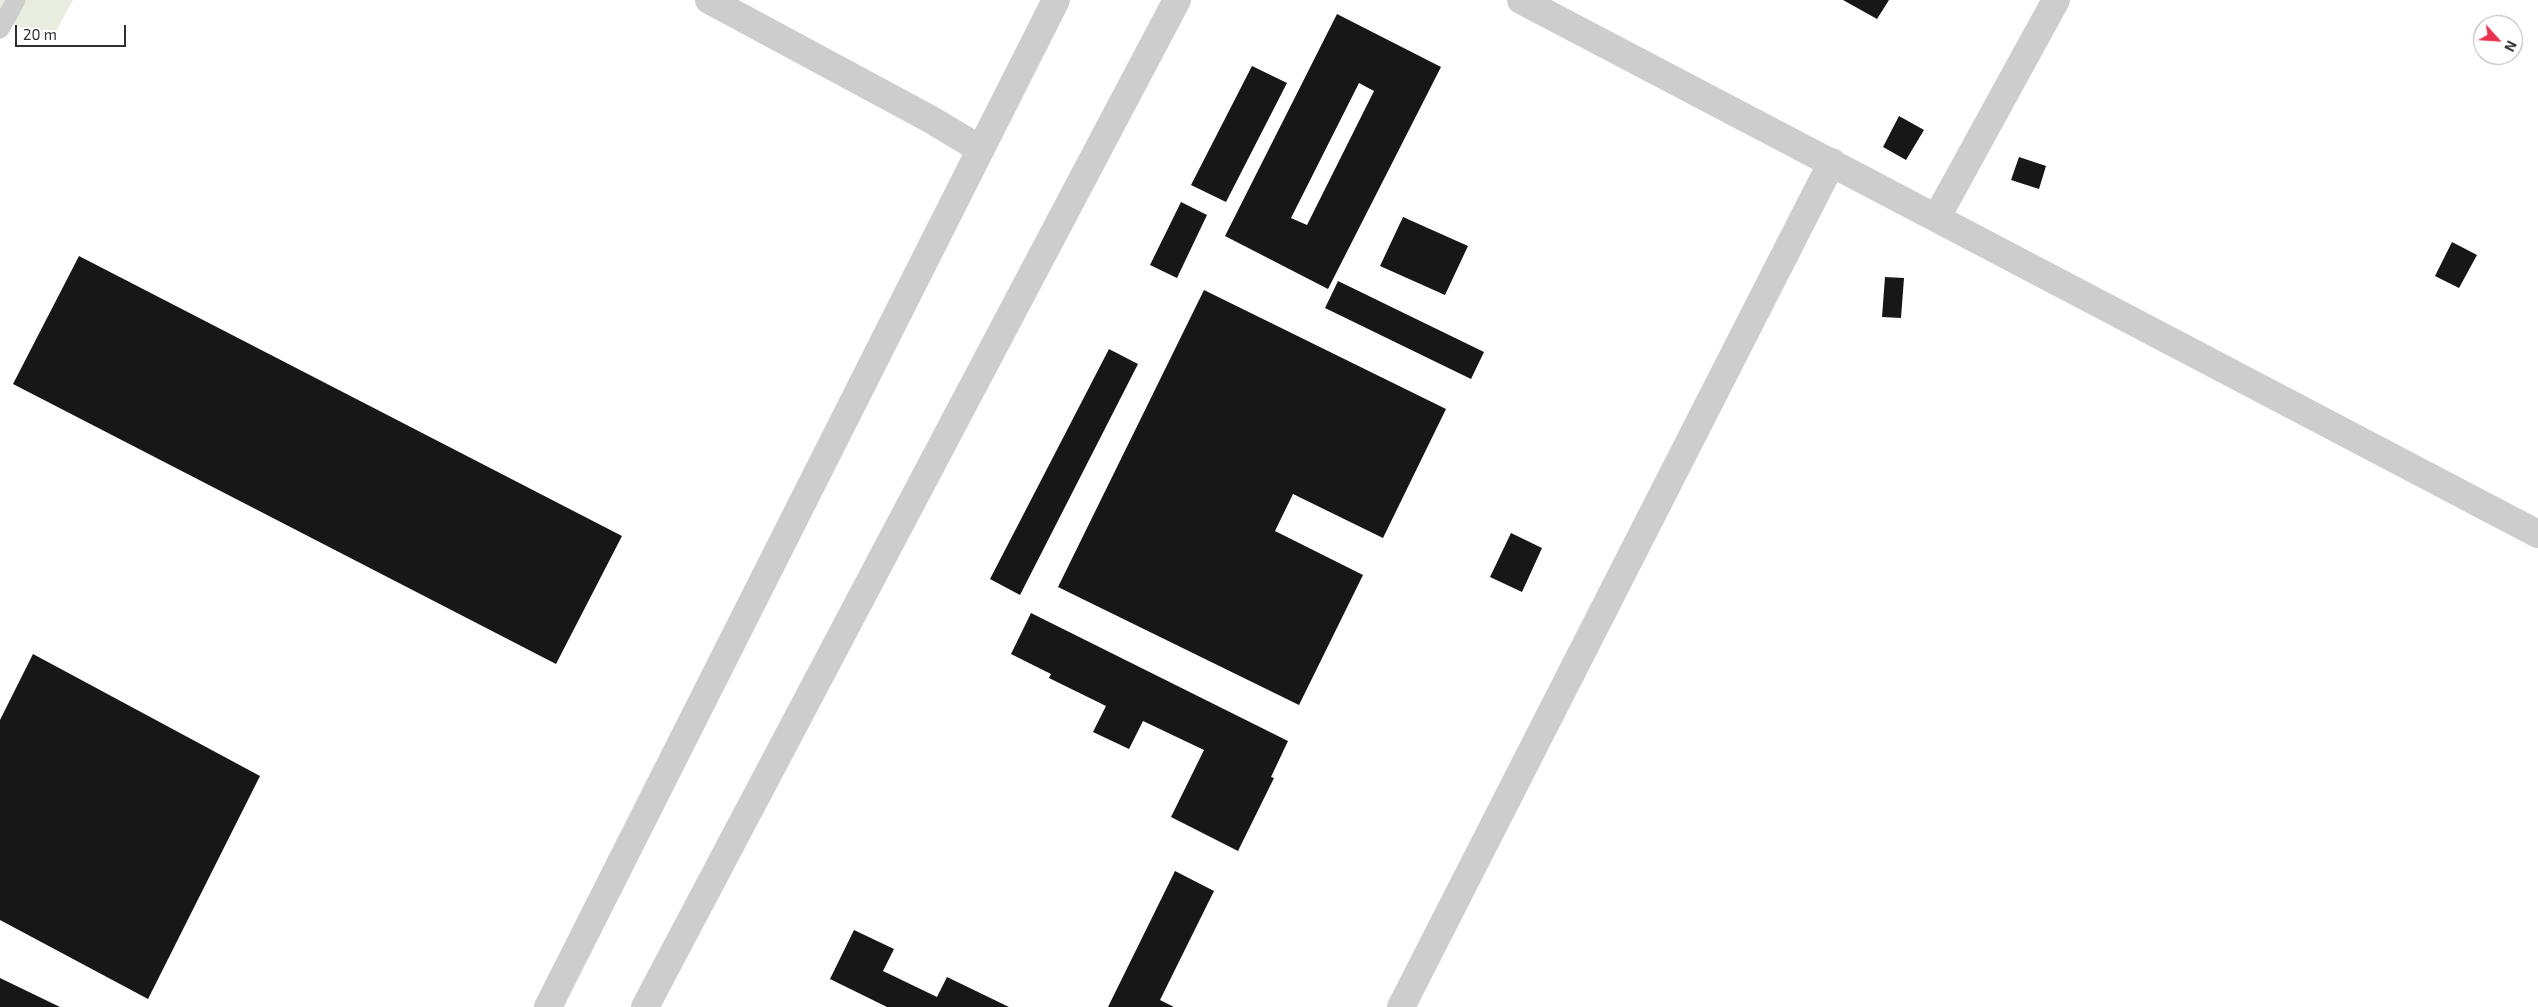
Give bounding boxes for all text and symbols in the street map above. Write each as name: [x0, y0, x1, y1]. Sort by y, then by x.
scale bar: [18, 15, 129, 47]
north arrow: [2473, 15, 2523, 65]
text: 20 m: [23, 25, 57, 43]
text: N: [2501, 38, 2521, 55]

